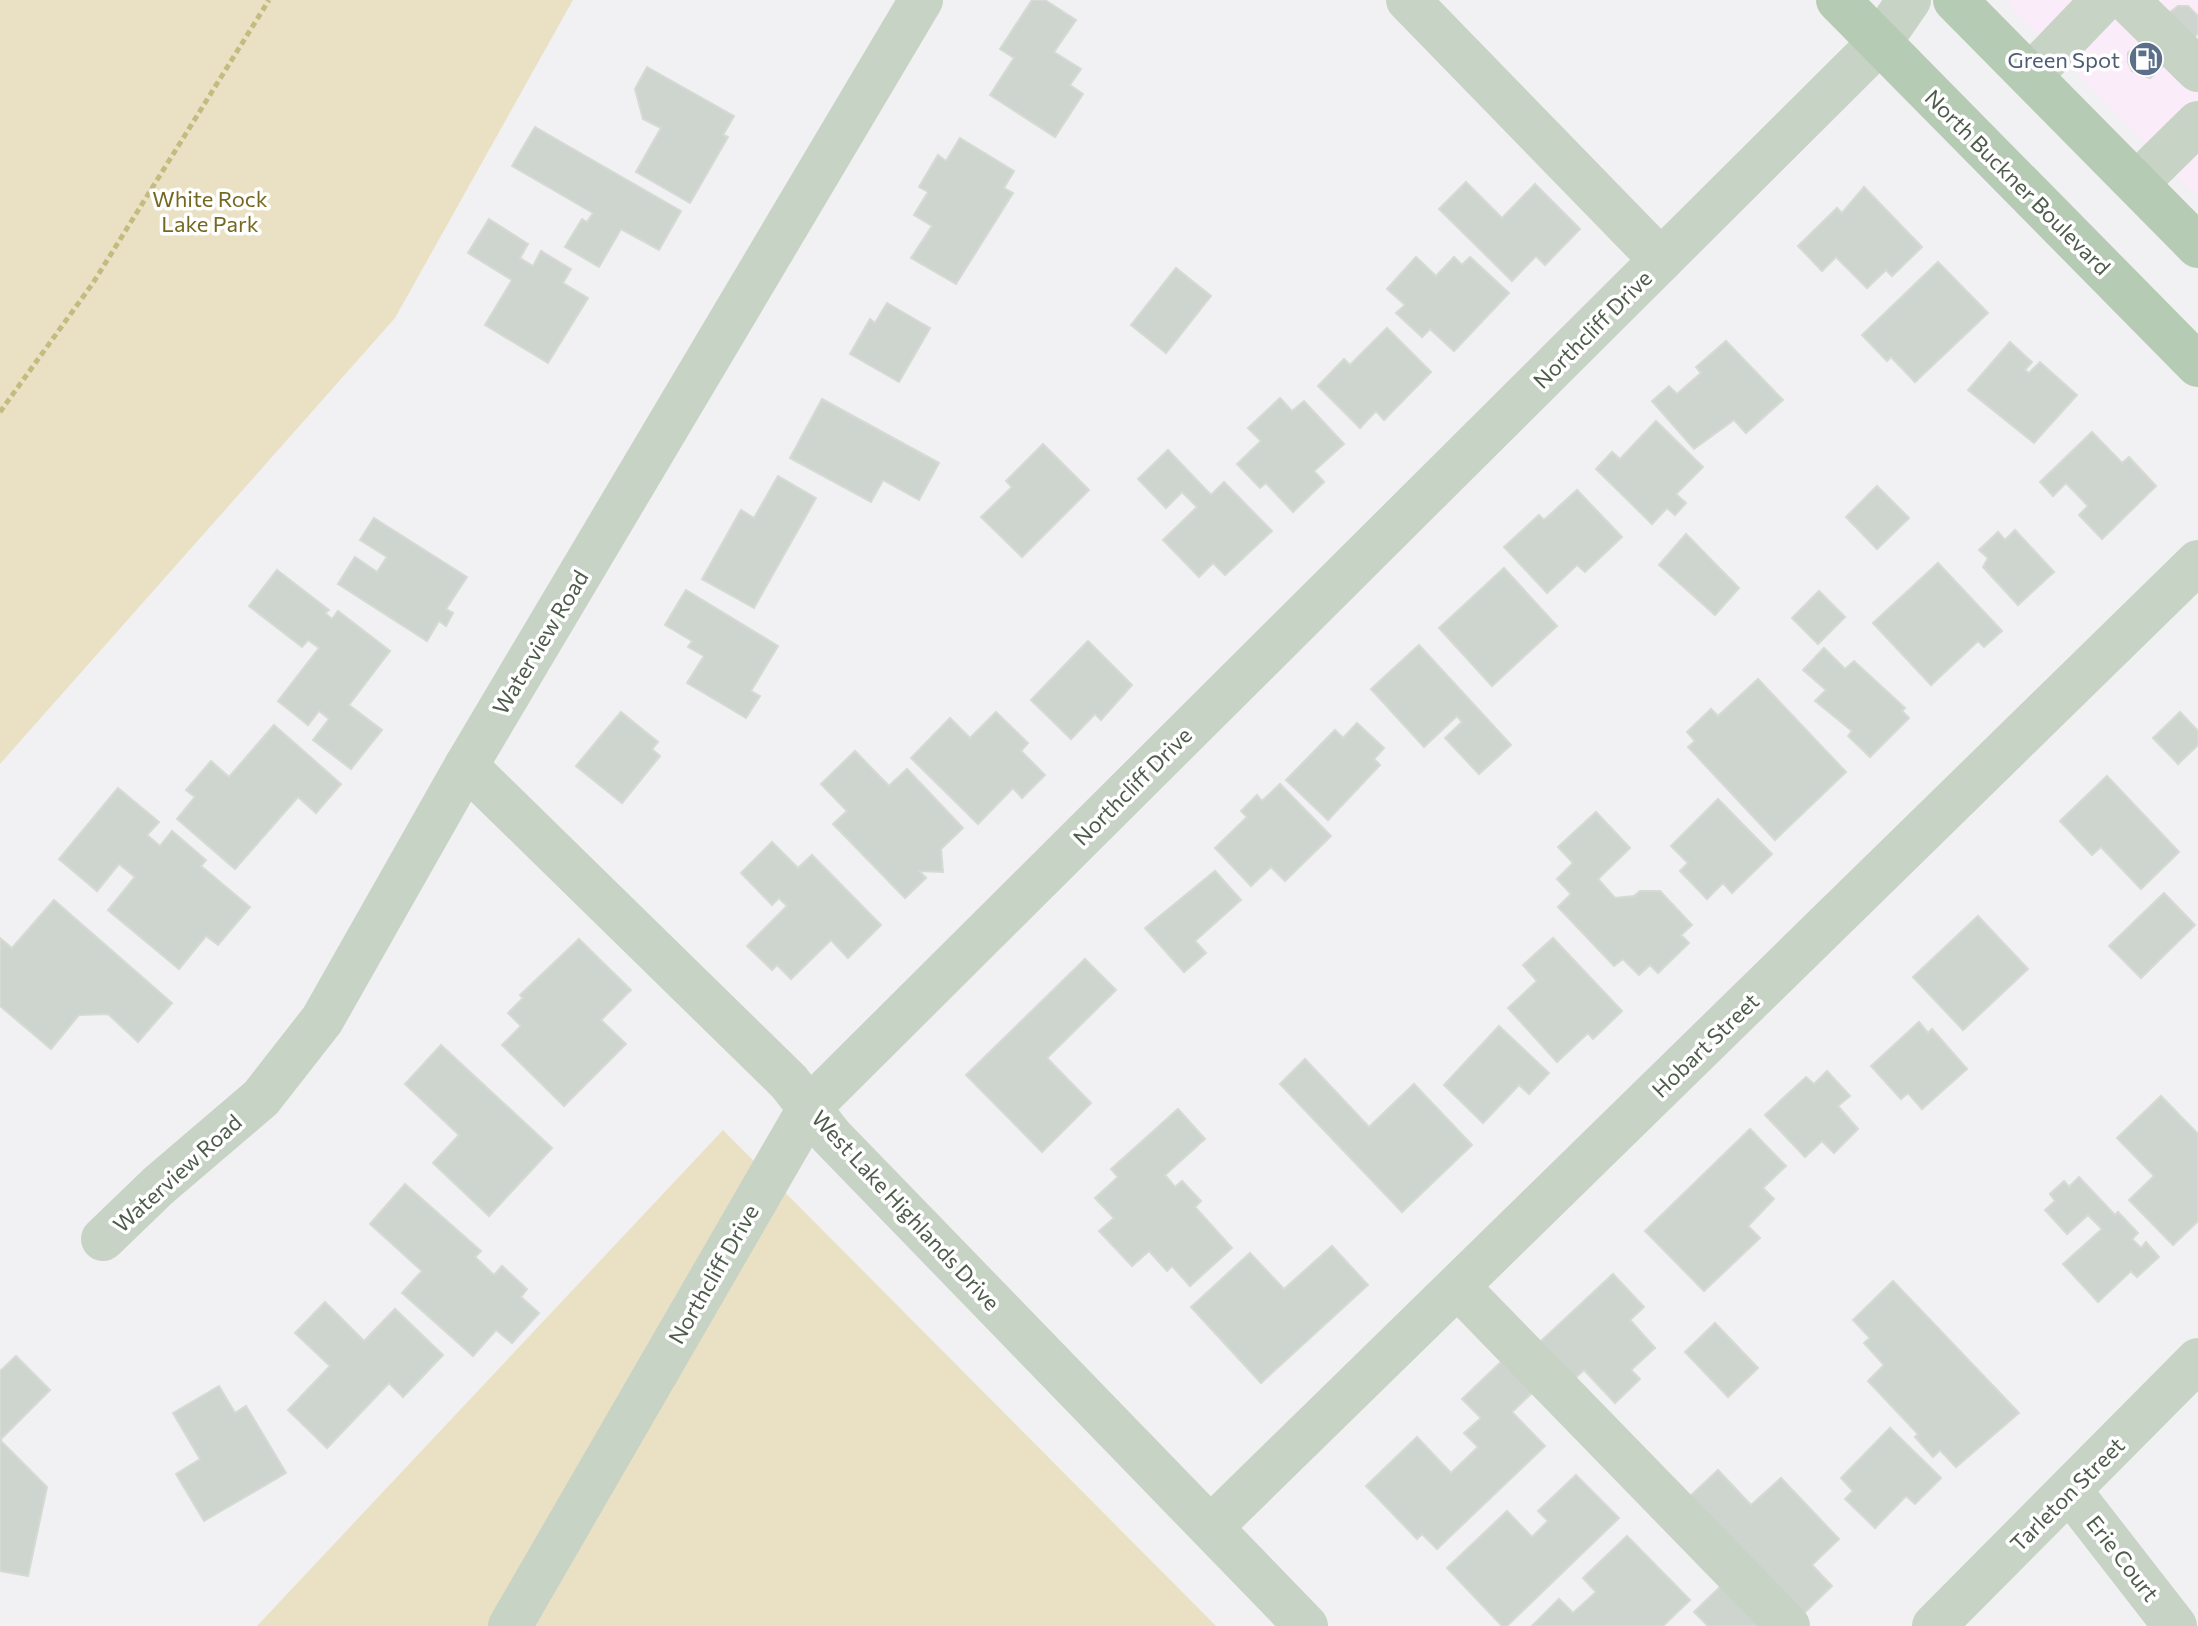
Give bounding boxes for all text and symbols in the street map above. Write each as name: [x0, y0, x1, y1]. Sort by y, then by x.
fuel station icon: Green Spot: [2127, 40, 2165, 78]
place label: Green Spot: [2008, 46, 2120, 73]
street label: North Buckner Boulevard: [1920, 84, 2116, 280]
park label: White Rock Lake Park: [152, 185, 268, 237]
street label: Northcliff Drive: [1527, 264, 1657, 394]
street label: Waterview Road: [486, 565, 594, 719]
street label: Northcliff Drive: [1067, 721, 1197, 851]
street label: Hobart Street: [1646, 987, 1764, 1103]
street label: West Lake Highlands Drive: [806, 1104, 1006, 1316]
street label: Waterview Road: [107, 1108, 247, 1238]
street label: Northcliff Drive: [662, 1199, 764, 1349]
street label: Tarleton Street: [2004, 1431, 2130, 1557]
street label: Erie Court: [2081, 1510, 2165, 1606]

